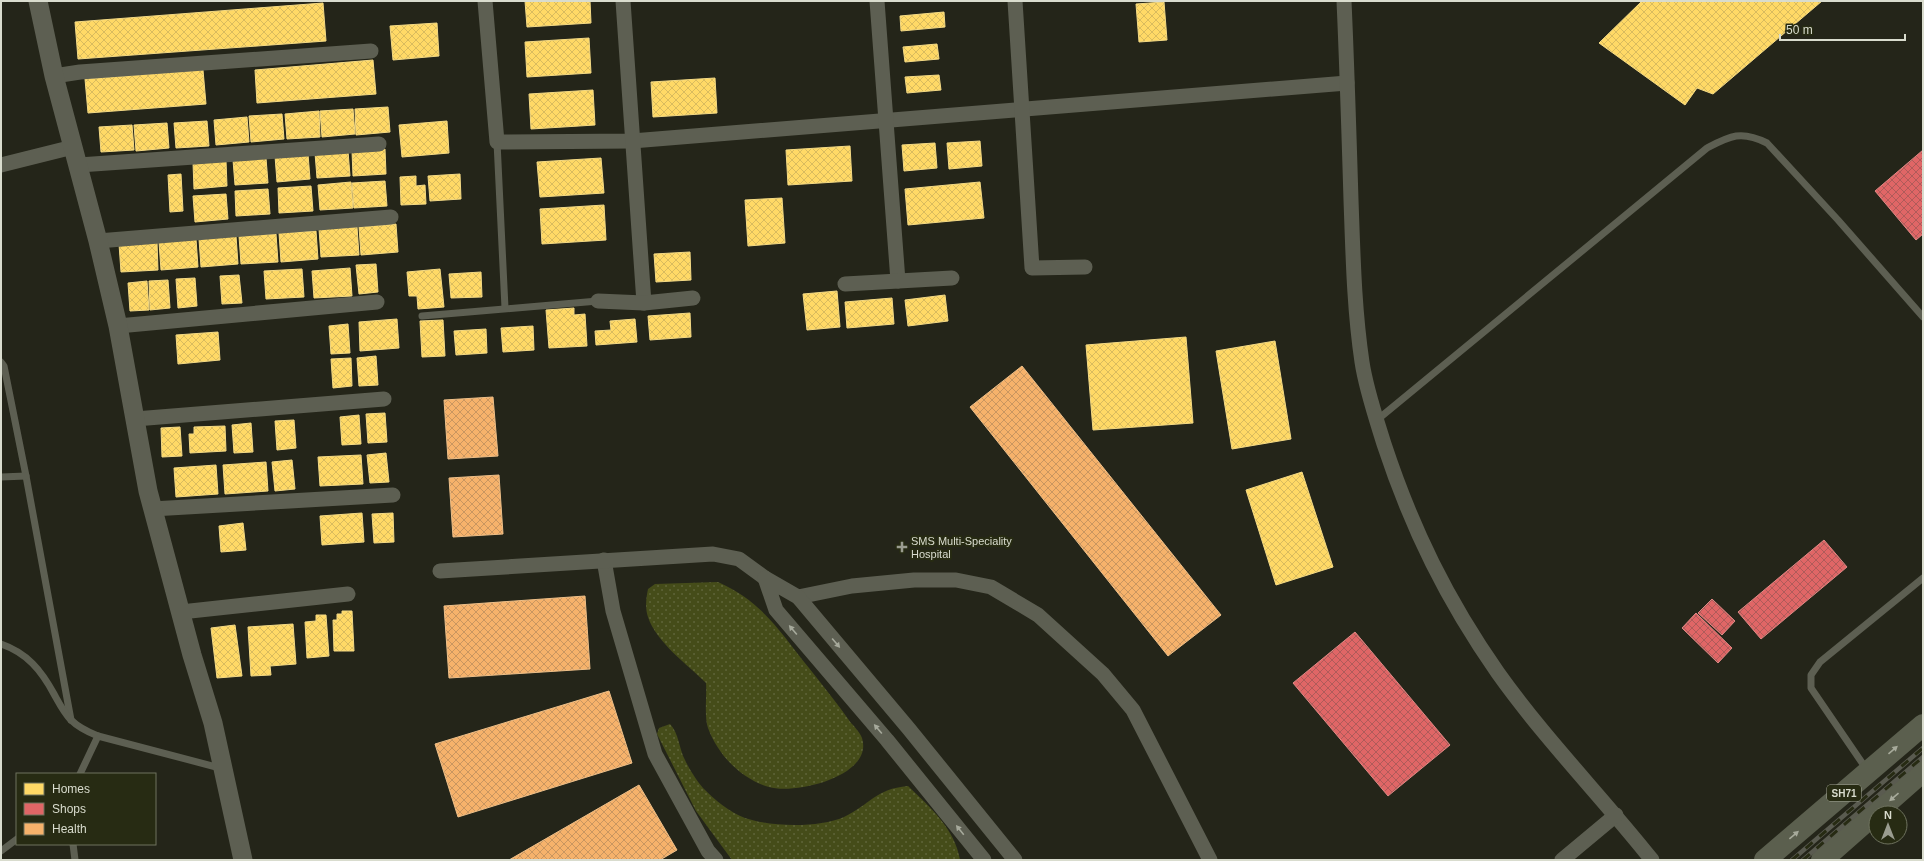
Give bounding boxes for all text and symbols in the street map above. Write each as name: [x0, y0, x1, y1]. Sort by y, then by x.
scale bar: [1780, 16, 1905, 42]
text: 50 m: [1786, 23, 1813, 37]
place label: SMS Multi-Speciality Hospital: [911, 535, 1012, 560]
marker: SMS Multi-Speciality Hospital: [896, 541, 908, 553]
one-way arrow: [789, 625, 798, 635]
one-way arrow: [832, 637, 841, 648]
one-way arrow: [873, 724, 882, 734]
one-way arrow: [1888, 746, 1899, 755]
legend: [16, 773, 156, 845]
text: Homes: [52, 782, 90, 796]
road number: SH71: [1827, 785, 1861, 801]
one-way arrow: [1889, 792, 1898, 801]
text: Shops: [52, 802, 86, 816]
north arrow: [1868, 805, 1908, 845]
text: N: [1884, 809, 1892, 821]
text: Health: [52, 822, 87, 836]
one-way arrow: [955, 824, 964, 835]
one-way arrow: [1789, 830, 1800, 839]

